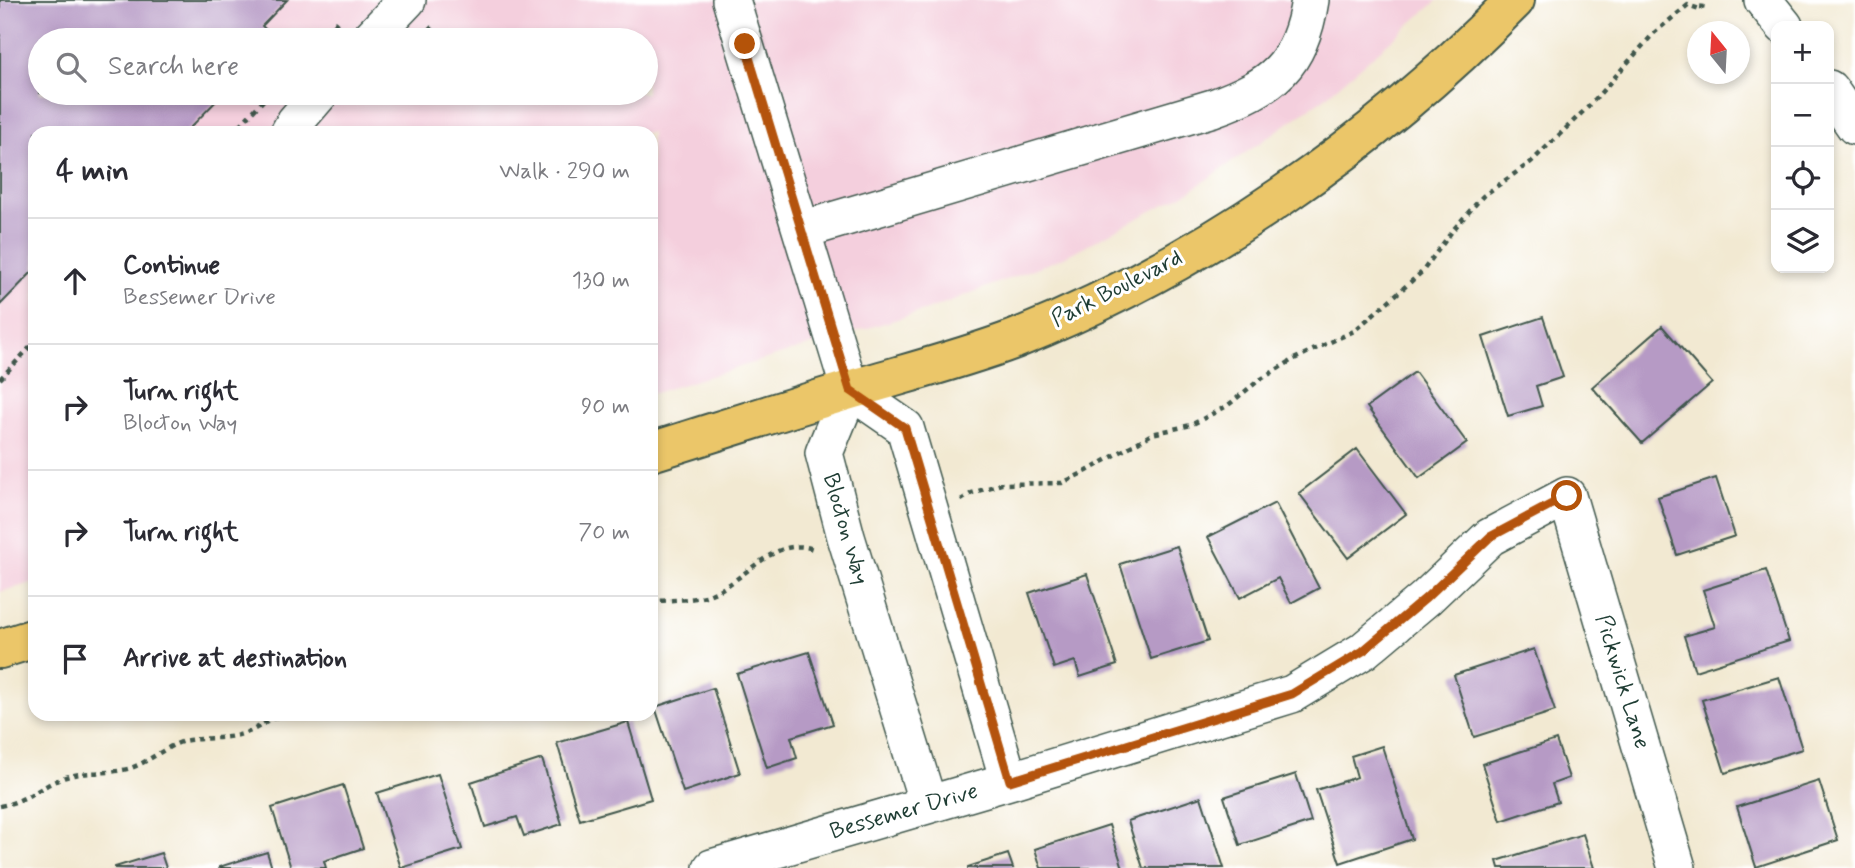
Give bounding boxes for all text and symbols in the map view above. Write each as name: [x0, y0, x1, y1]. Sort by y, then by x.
north arrow: [1687, 21, 1750, 84]
map controls: [1771, 21, 1834, 273]
button: +: [1771, 21, 1834, 84]
search box: [28, 28, 658, 105]
route end: [729, 28, 760, 59]
icon: search: [52, 48, 90, 86]
text: Search here: [108, 50, 239, 84]
button: −: [1771, 84, 1834, 147]
button: locate: [1771, 147, 1834, 210]
text: 4 min: [56, 152, 129, 191]
text: Walk · 290 m: [499, 157, 630, 187]
button: layers: [1771, 210, 1834, 273]
street label: Park Boulevard: [1046, 243, 1188, 335]
text: Continue: [123, 249, 220, 283]
icon: ahead: [56, 262, 94, 300]
text: 130 m: [572, 266, 630, 296]
text: Bessemer Drive: [123, 283, 276, 313]
text: Turn right: [123, 375, 239, 409]
icon: right: [56, 388, 94, 426]
text: 90 m: [581, 392, 630, 422]
text: Blocton Way: [123, 409, 237, 439]
street label: Blocton Way: [815, 470, 875, 588]
route start: [1551, 480, 1582, 511]
icon: right: [56, 514, 94, 552]
text: Turn right: [123, 516, 239, 550]
text: 70 m: [578, 518, 630, 548]
street label: Pickwick Lane: [1587, 611, 1657, 753]
icon: arrive: [56, 640, 94, 678]
text: Arrive at destination: [123, 642, 347, 676]
street label: Bessemer Drive: [826, 776, 982, 848]

